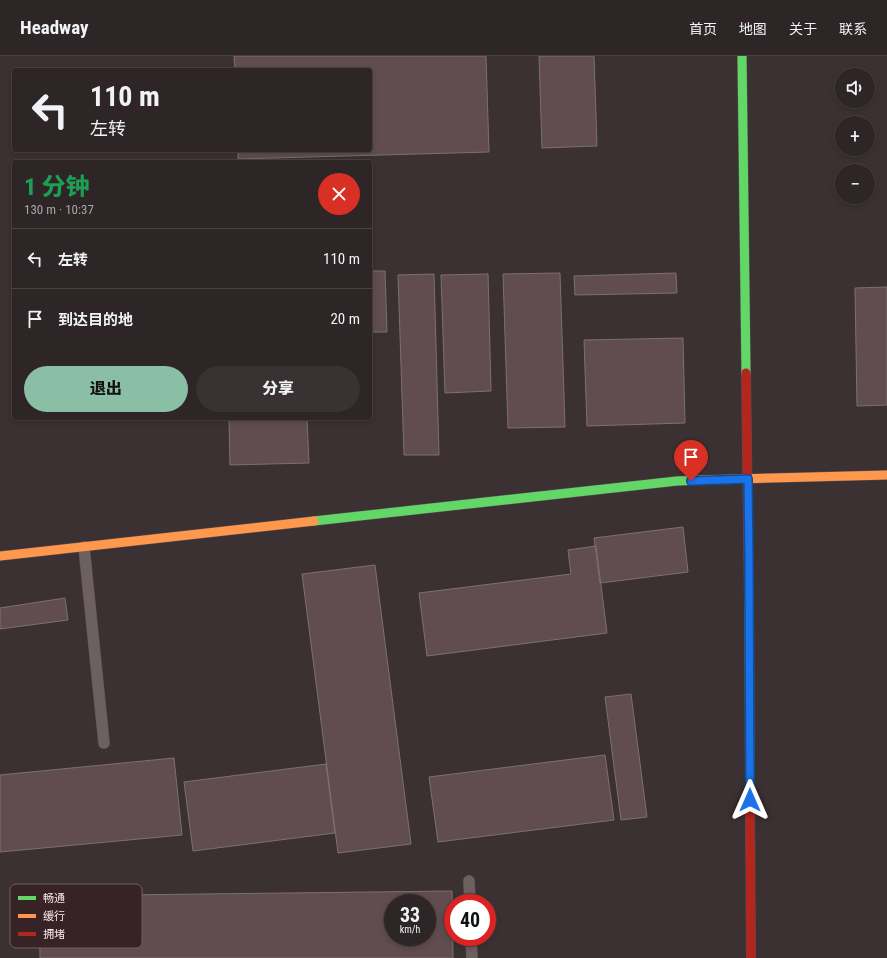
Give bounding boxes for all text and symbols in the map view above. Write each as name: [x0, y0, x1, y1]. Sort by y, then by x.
text: Headway: [20, 16, 88, 39]
text: 首页: [689, 21, 717, 37]
text: 地图: [739, 21, 767, 37]
text: 关于: [789, 21, 817, 37]
text: 联系: [839, 21, 867, 37]
map controls: [835, 68, 875, 204]
button: sound: [835, 68, 875, 108]
text: 110 m: [90, 80, 160, 113]
icon: left: [24, 84, 76, 136]
button: +: [835, 116, 875, 156]
text: 左转: [90, 118, 126, 139]
button: −: [835, 164, 875, 204]
text: 1 分钟: [24, 173, 90, 201]
button: close: [318, 173, 360, 215]
text: 130 m · 10:37: [24, 202, 94, 217]
icon: left: [24, 248, 46, 270]
text: 110 m: [323, 250, 360, 268]
text: 左转: [58, 251, 88, 269]
icon: arrive: [24, 308, 46, 330]
text: 20 m: [330, 310, 360, 328]
text: 到达目的地: [58, 311, 133, 329]
button: 退出: [24, 366, 188, 412]
button: 分享: [196, 366, 360, 412]
pin: [674, 440, 708, 481]
icon: arrive: [680, 446, 702, 468]
position arrow: [729, 779, 771, 821]
legend: [10, 884, 142, 948]
text: 畅通: [43, 892, 65, 905]
speed limit sign: 40: [444, 894, 496, 946]
text: 33: [400, 903, 420, 927]
text: 缓行: [43, 910, 65, 923]
text: km/h: [400, 924, 420, 935]
text: 拥堵: [43, 928, 65, 941]

